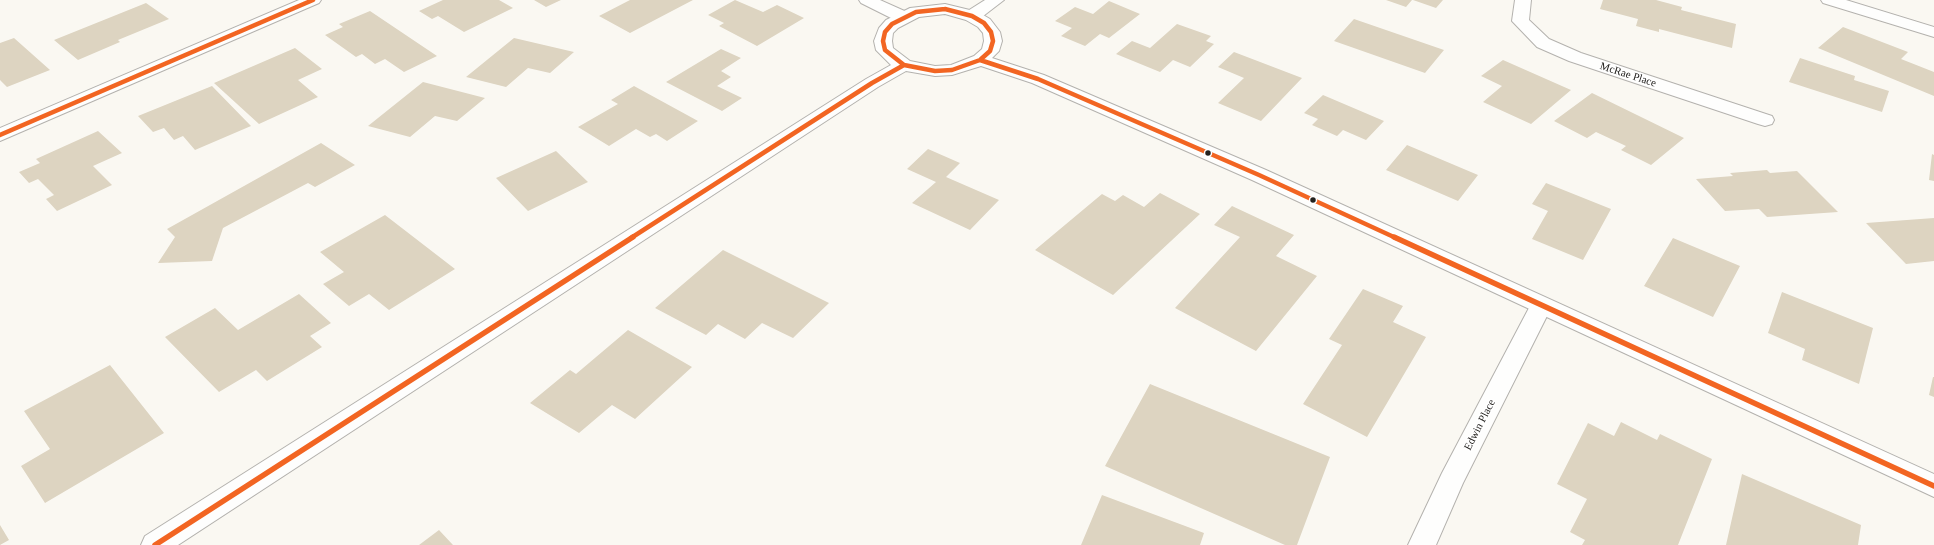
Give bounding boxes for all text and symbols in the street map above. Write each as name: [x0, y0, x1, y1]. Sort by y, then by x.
street label: McRae Place: [1598, 60, 1658, 90]
unlabelled marker: [1203, 148, 1213, 158]
unlabelled marker: [1308, 195, 1318, 205]
street label: Edwin Place: [1462, 397, 1498, 453]

